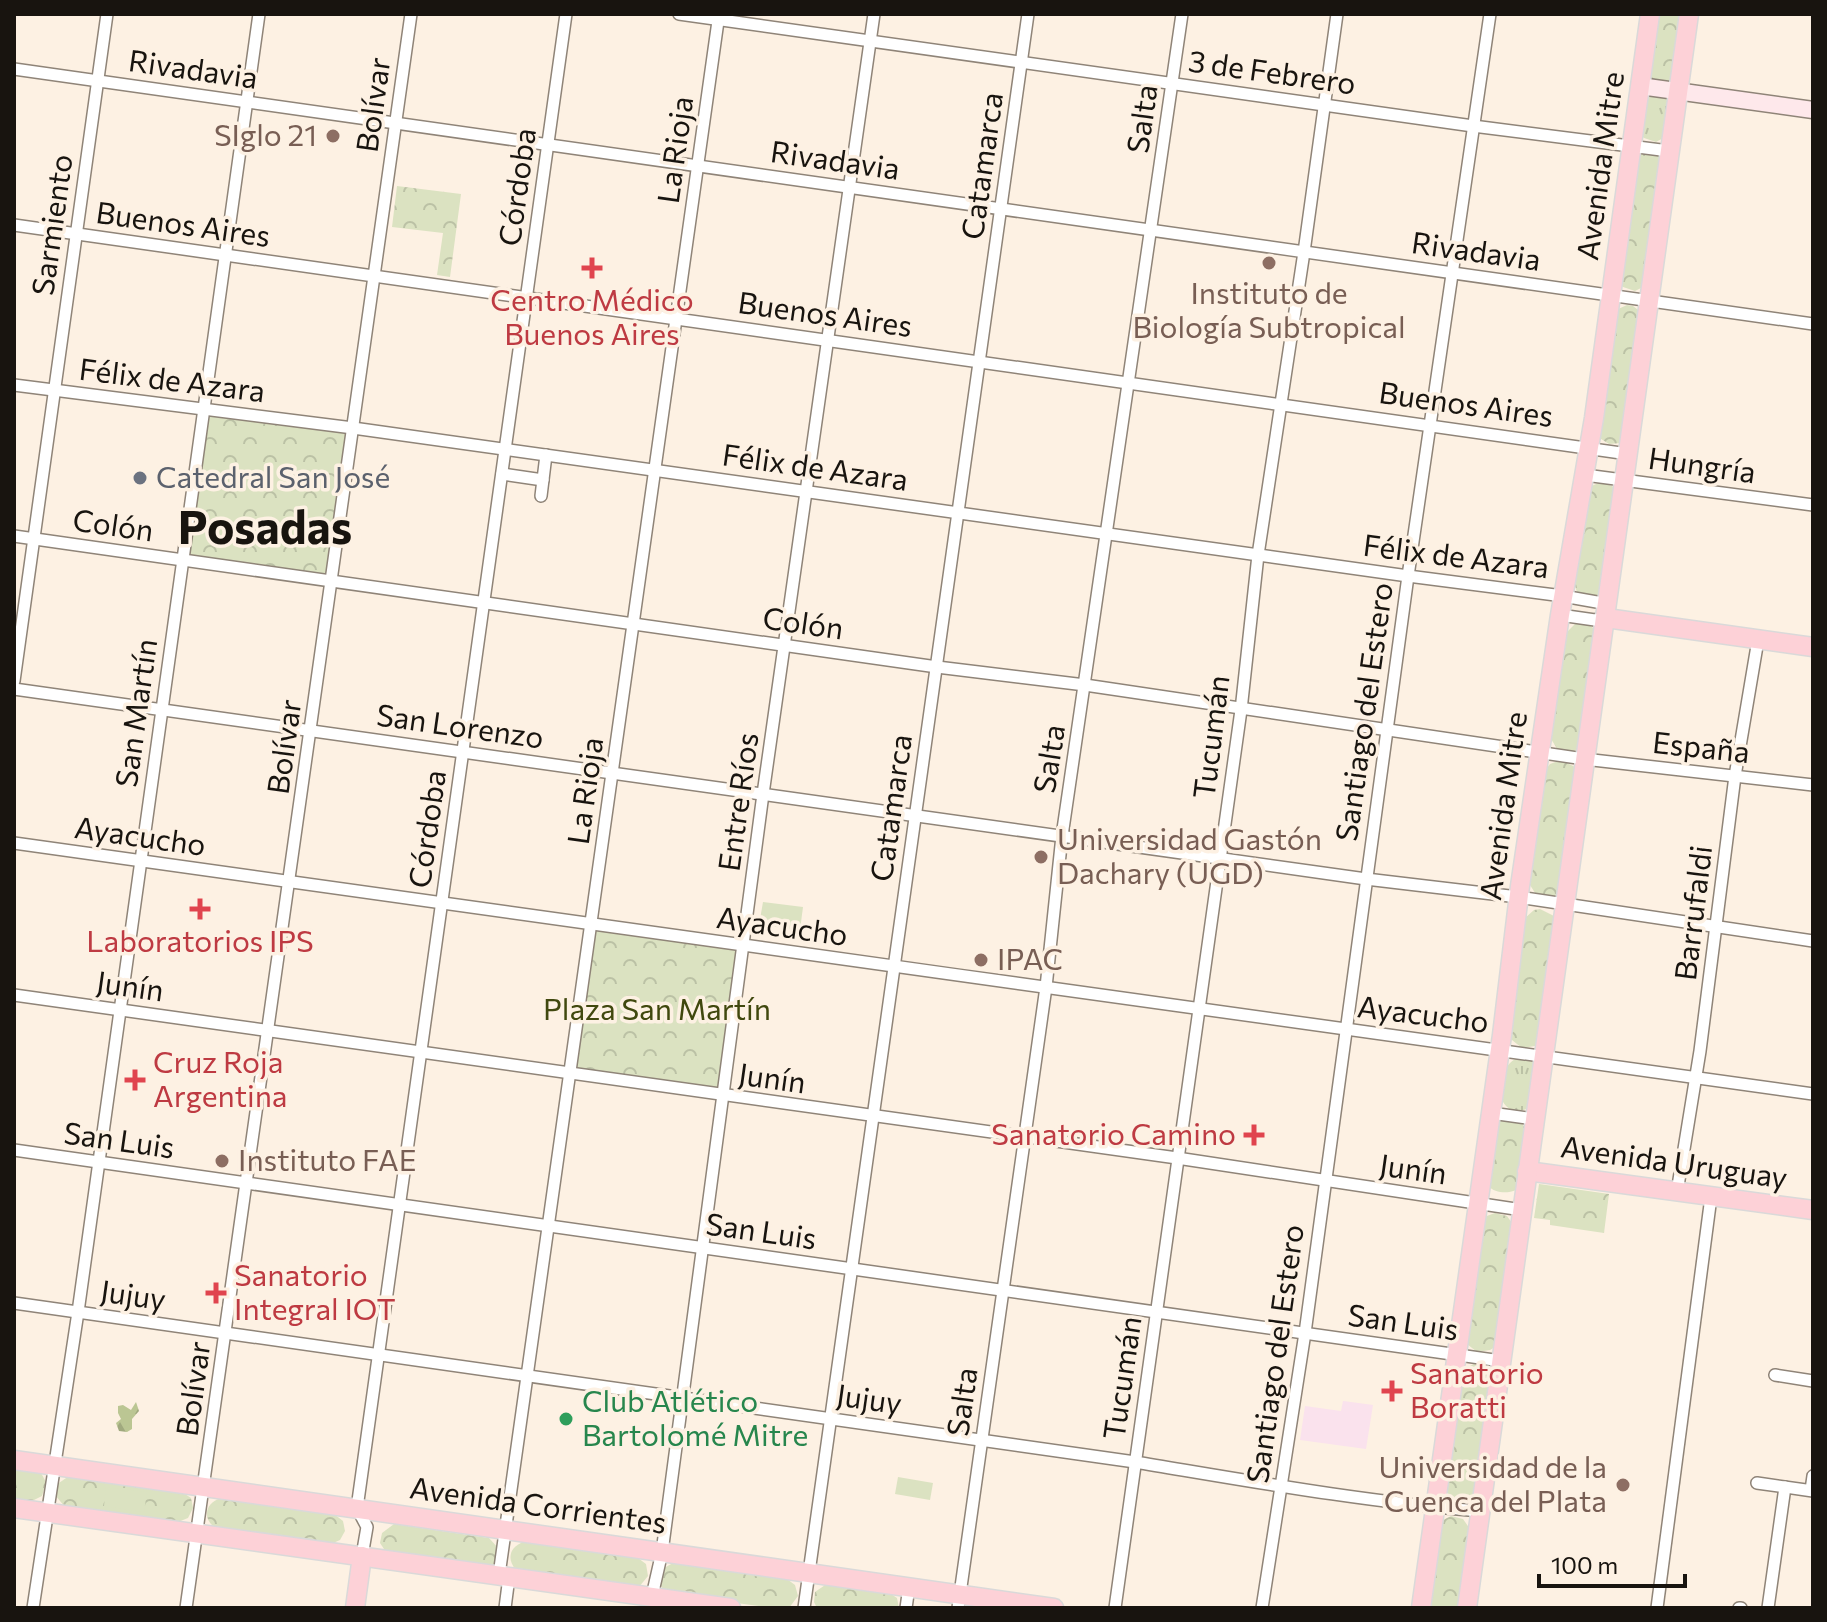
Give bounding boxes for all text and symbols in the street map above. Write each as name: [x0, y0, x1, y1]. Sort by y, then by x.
street label: Rivadavia: [126, 40, 260, 95]
street label: 3 de Febrero: [1186, 40, 1358, 101]
street label: Bolívar: [347, 55, 396, 154]
street label: Avenida Mitre: [1567, 69, 1630, 262]
street label: Salta: [1117, 82, 1164, 155]
street label: Catamarca: [952, 90, 1009, 242]
street label: La Rioja: [648, 94, 699, 206]
place label: SIglo 21: [214, 115, 317, 152]
street label: Córdoba: [489, 125, 542, 248]
marker: SIglo 21: [324, 127, 342, 145]
street label: Rivadavia: [768, 131, 902, 186]
street label: Sarmiento: [22, 152, 79, 298]
street label: Buenos Aires: [94, 192, 273, 253]
street label: Rivadavia: [1409, 222, 1543, 277]
marker: Instituto de Biología Subtropical: [1260, 254, 1278, 272]
marker: Centro Médico Buenos Aires: [581, 257, 603, 279]
place label: Instituto de Biología Subtropical: [1132, 273, 1406, 344]
place label: Centro Médico Buenos Aires: [490, 280, 694, 351]
street label: Buenos Aires: [736, 282, 915, 343]
street label: Félix de Azara: [77, 349, 267, 408]
street label: Buenos Aires: [1377, 372, 1556, 433]
street label: Félix de Azara: [720, 434, 911, 497]
street label: Hungría: [1646, 438, 1758, 489]
place label: Catedral San José: [156, 457, 390, 494]
marker: Catedral San José: [131, 469, 149, 487]
district label: Posadas: [178, 497, 352, 553]
street label: Colón: [71, 500, 156, 547]
street label: Félix de Azara: [1361, 525, 1551, 584]
street label: Santiago del Estero: [1326, 580, 1399, 843]
street label: Colón: [761, 598, 846, 645]
street label: San Martín: [106, 636, 163, 789]
street label: Tucumán: [1184, 673, 1235, 800]
street label: San Lorenzo: [374, 694, 546, 755]
street label: Bolívar: [258, 697, 307, 796]
street label: Avenida Mitre: [1470, 709, 1533, 902]
street label: Salta: [1024, 722, 1071, 796]
street label: España: [1651, 722, 1752, 769]
street label: Entre Ríos: [709, 730, 765, 873]
street label: Catamarca: [861, 732, 918, 884]
street label: La Rioja: [558, 735, 609, 847]
street label: Córdoba: [399, 767, 452, 890]
street label: Ayacucho: [72, 807, 208, 862]
place label: Universidad Gastón Dachary (UGD): [1057, 819, 1322, 890]
street label: Barrufaldi: [1665, 843, 1718, 982]
marker: Universidad Gastón Dachary (UGD): [1032, 848, 1050, 866]
street label: Ayacucho: [714, 897, 850, 952]
marker: Laboratorios IPS: [189, 898, 211, 920]
place label: Laboratorios IPS: [86, 921, 314, 958]
place label: IPAC: [997, 939, 1063, 976]
marker: IPAC: [972, 951, 990, 969]
street label: Junín: [94, 962, 166, 1008]
street label: Ayacucho: [1356, 986, 1491, 1039]
park label: Plaza San Martín: [543, 989, 771, 1026]
place label: Cruz Roja Argentina: [153, 1042, 288, 1113]
street label: Junín: [736, 1054, 808, 1100]
marker: Cruz Roja Argentina: [124, 1069, 146, 1091]
street label: San Luis: [62, 1112, 177, 1165]
place label: Sanatorio Camino: [991, 1114, 1236, 1151]
marker: Sanatorio Camino: [1243, 1124, 1265, 1146]
street label: Avenida Uruguay: [1559, 1126, 1790, 1195]
place label: Instituto FAE: [238, 1140, 416, 1177]
street label: Junín: [1377, 1145, 1449, 1191]
marker: Instituto FAE: [213, 1152, 231, 1170]
street label: San Luis: [704, 1203, 819, 1256]
street label: Santiago del Estero: [1237, 1222, 1310, 1485]
place label: Sanatorio Integral IOT: [234, 1255, 396, 1326]
street label: Jujuy: [98, 1271, 168, 1316]
marker: Sanatorio Integral IOT: [205, 1282, 227, 1304]
street label: San Luis: [1346, 1294, 1461, 1347]
street label: Tucumán: [1094, 1314, 1147, 1442]
street label: Bolívar: [167, 1339, 216, 1438]
place label: Sanatorio Boratti: [1410, 1353, 1544, 1424]
street label: Salta: [937, 1365, 984, 1438]
street label: Jujuy: [834, 1375, 904, 1420]
marker: Sanatorio Boratti: [1381, 1380, 1403, 1402]
place label: Club Atlético Bartolomé Mitre: [582, 1381, 808, 1452]
marker: Club Atlético Bartolomé Mitre: [557, 1410, 575, 1428]
place label: Universidad de la Cuenca del Plata: [1378, 1447, 1607, 1518]
street label: Avenida Corrientes: [408, 1467, 669, 1540]
marker: Universidad de la Cuenca del Plata: [1614, 1476, 1632, 1494]
scale bar: [1539, 1538, 1685, 1588]
text: 100 m: [1551, 1550, 1618, 1579]

